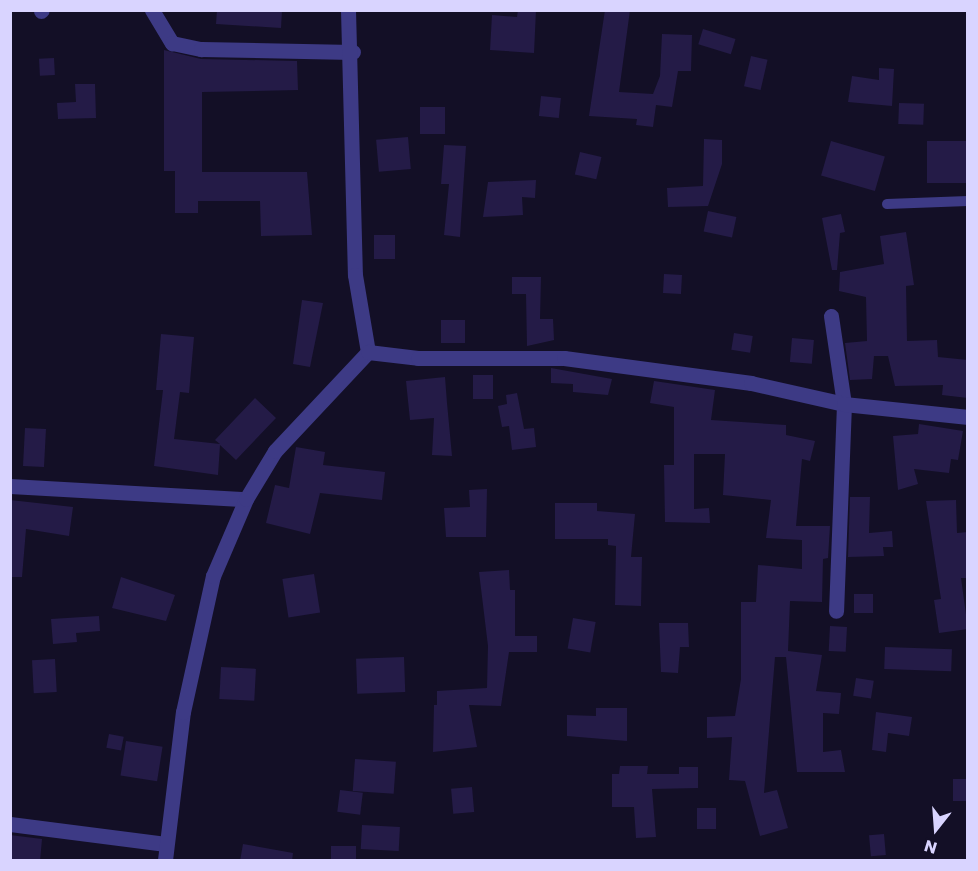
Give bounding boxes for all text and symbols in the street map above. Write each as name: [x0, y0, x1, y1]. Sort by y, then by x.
north arrow: [906, 799, 966, 859]
text: N: [921, 834, 940, 859]

